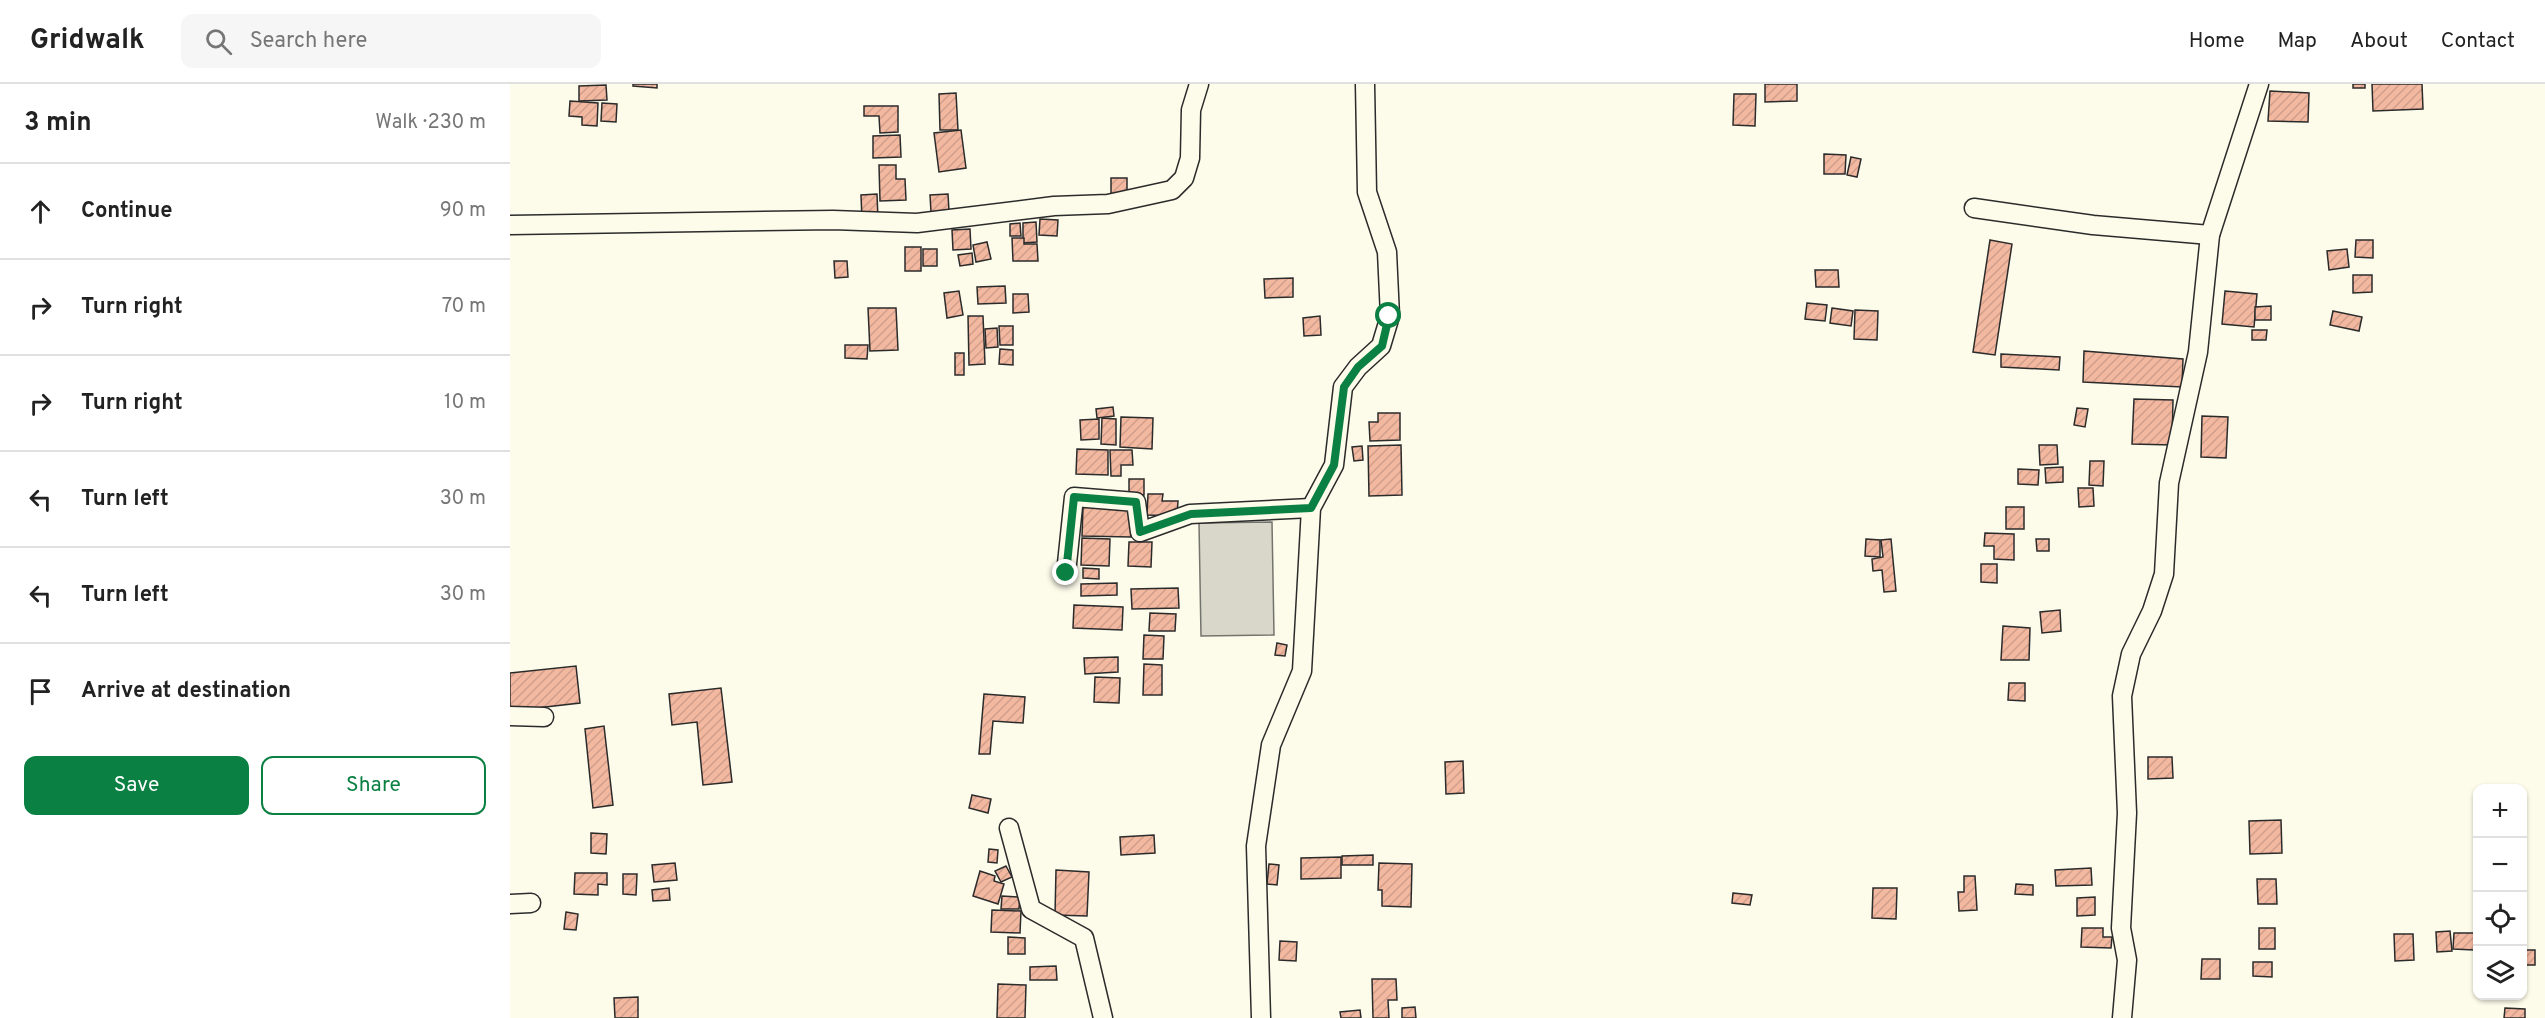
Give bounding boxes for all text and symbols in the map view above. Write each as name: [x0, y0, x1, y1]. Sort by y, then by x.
search box: [181, 14, 601, 68]
text: Gridwalk: [30, 23, 145, 59]
icon: search: [202, 25, 235, 58]
text: Search here: [250, 28, 367, 55]
text: Home: [2189, 28, 2245, 55]
text: Map: [2278, 28, 2317, 55]
text: About: [2350, 28, 2408, 55]
text: Contact: [2441, 28, 2515, 55]
text: 3 min: [24, 107, 92, 140]
text: Walk · 230 m: [375, 110, 486, 136]
icon: ahead: [24, 195, 57, 228]
text: Continue: [81, 198, 172, 225]
text: 90 m: [440, 198, 486, 224]
icon: right: [24, 291, 57, 324]
text: Turn right: [81, 294, 183, 321]
text: 70 m: [442, 294, 486, 320]
route start: [1375, 302, 1401, 328]
icon: right: [24, 387, 57, 420]
text: Turn right: [81, 390, 183, 417]
text: 10 m: [444, 390, 486, 416]
icon: left: [24, 483, 57, 516]
text: Turn left: [81, 486, 169, 513]
text: 30 m: [440, 486, 486, 512]
route end: [1052, 559, 1078, 585]
icon: left: [24, 579, 57, 612]
text: Turn left: [81, 582, 169, 609]
text: 30 m: [440, 582, 486, 608]
icon: arrive: [24, 675, 57, 708]
text: Arrive at destination: [81, 678, 291, 705]
button: Save: [24, 756, 249, 815]
button: Share: [261, 756, 486, 815]
map controls: [2473, 784, 2527, 1000]
button: +: [2473, 784, 2527, 838]
button: −: [2473, 838, 2527, 892]
button: locate: [2473, 892, 2527, 946]
button: layers: [2473, 946, 2527, 1000]

